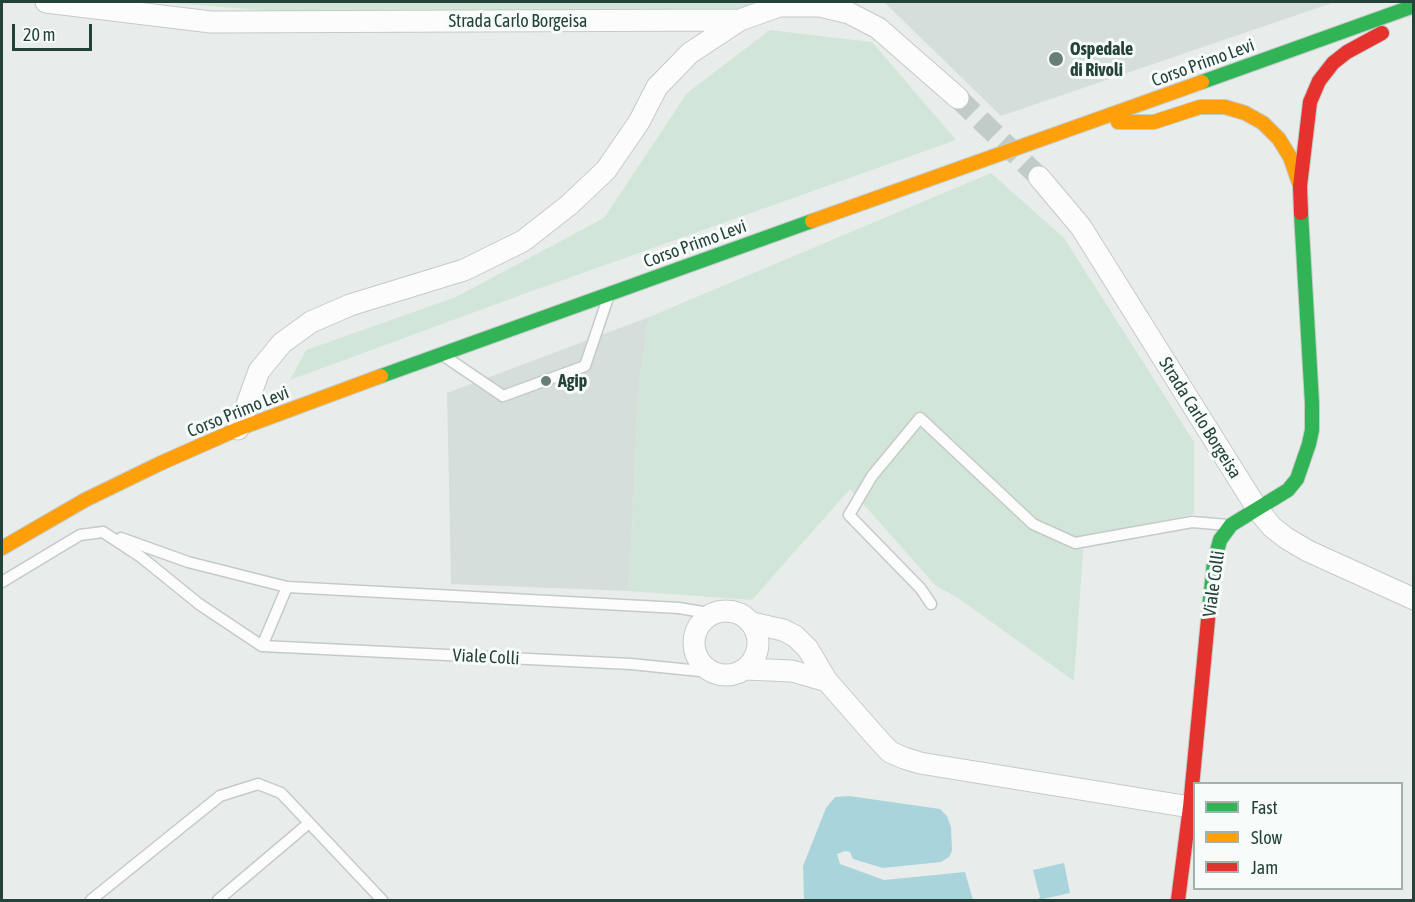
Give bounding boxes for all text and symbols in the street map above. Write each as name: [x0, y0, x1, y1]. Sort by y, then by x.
street label: Strada Carlo Borgeisa: [449, 10, 587, 32]
scale bar: [15, 12, 94, 50]
text: 20 m: [23, 24, 55, 45]
street label: Corso Primo Levi: [1149, 34, 1257, 92]
place label: Ospedale di Rivoli: [1070, 38, 1133, 80]
marker: Ospedale di Rivoli: [1047, 50, 1065, 68]
street label: Corso Primo Levi: [641, 215, 749, 273]
street label: Strada Carlo Borgeisa: [1154, 353, 1246, 483]
place label: Agip: [558, 370, 587, 392]
marker: Agip: [539, 374, 553, 388]
street label: Corso Primo Levi: [184, 382, 292, 442]
street label: Viale Colli: [1199, 549, 1229, 619]
street label: Viale Colli: [452, 644, 520, 670]
legend: [1193, 782, 1403, 890]
text: Fast: [1251, 797, 1278, 818]
text: Slow: [1251, 827, 1282, 848]
text: Jam: [1251, 857, 1278, 878]

